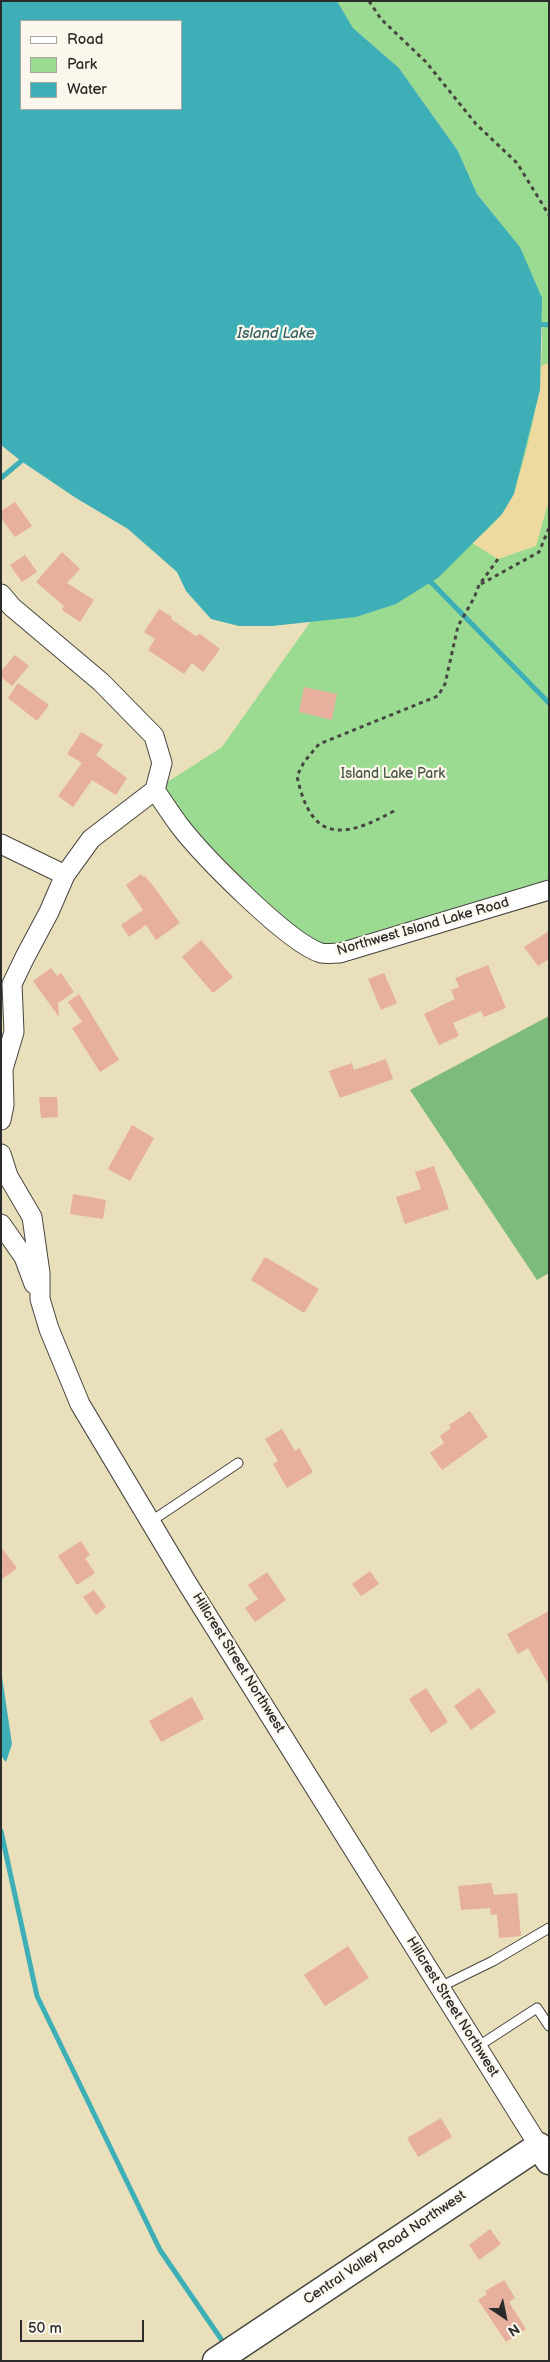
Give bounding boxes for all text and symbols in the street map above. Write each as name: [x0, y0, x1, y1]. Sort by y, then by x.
legend: [20, 20, 182, 110]
text: Road: [67, 30, 103, 49]
text: Park: [67, 55, 97, 74]
text: Water: [67, 80, 107, 99]
water label: Island Lake: [237, 325, 315, 343]
park label: Island Lake Park: [341, 766, 445, 782]
street label: Northwest Island Lake Road: [335, 894, 511, 960]
street label: Hillcrest Street Northwest: [188, 1590, 288, 1736]
street label: Hillcrest Street Northwest: [402, 1934, 502, 2080]
street label: Central Valley Road Northwest: [301, 2187, 469, 2309]
north arrow: [480, 2292, 530, 2342]
scale bar: [22, 2310, 146, 2342]
text: 50 m: [28, 2319, 62, 2338]
text: N: [505, 2320, 523, 2340]

